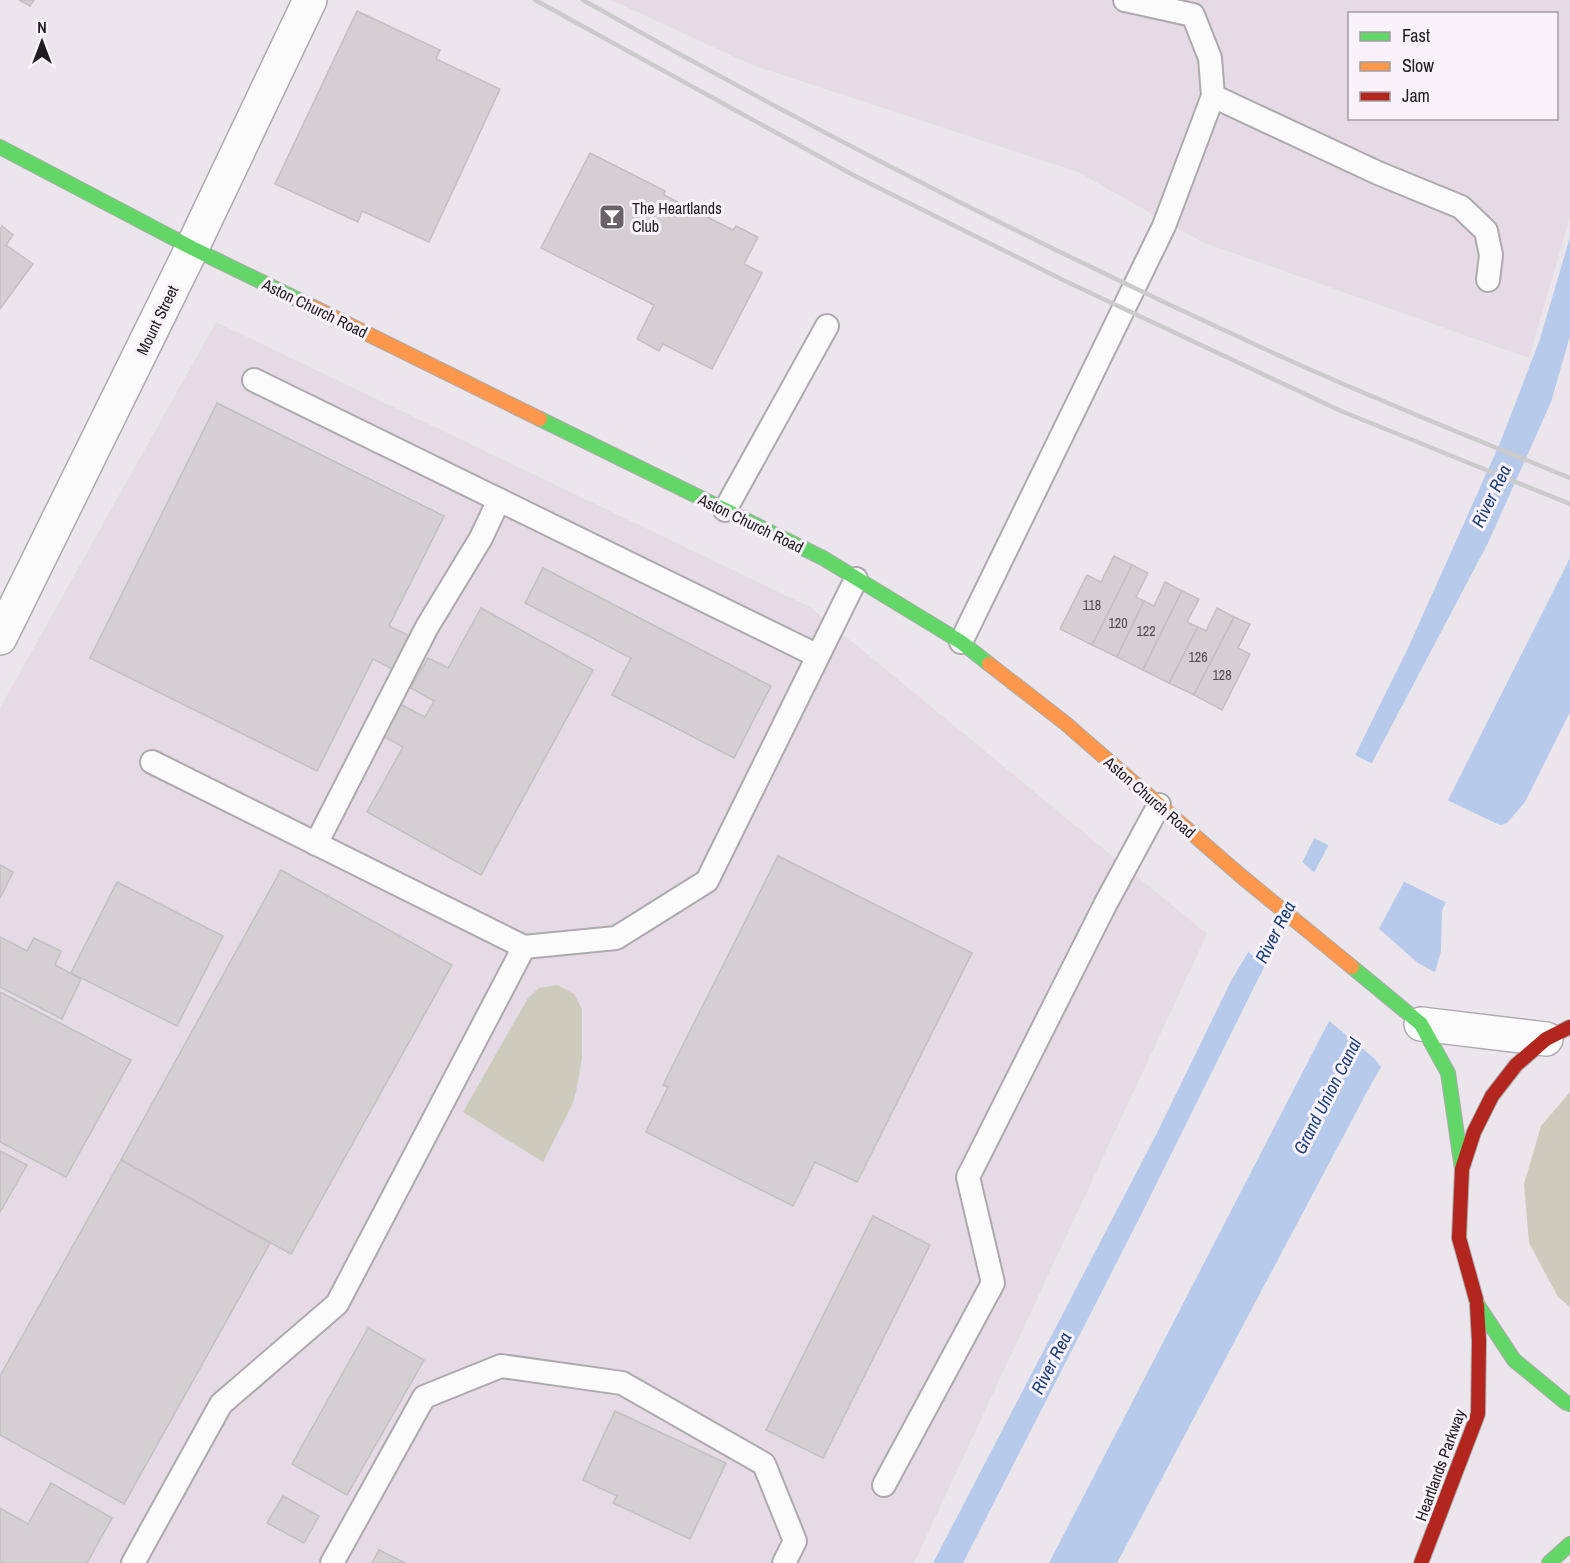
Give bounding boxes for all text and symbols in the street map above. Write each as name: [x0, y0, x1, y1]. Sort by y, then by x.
north arrow: [12, 12, 72, 72]
legend: [1348, 12, 1558, 120]
text: N: [37, 16, 47, 38]
text: Fast: [1402, 23, 1430, 48]
text: Slow: [1402, 53, 1434, 78]
text: Jam: [1402, 83, 1430, 108]
place label: The Heartlands Club: [632, 197, 722, 237]
bar icon: The Heartlands Club: [597, 202, 627, 232]
street label: Aston Church Road: [258, 273, 371, 343]
street label: Mount Street: [131, 281, 184, 359]
water label: River Rea: [1465, 461, 1517, 531]
street label: Aston Church Road: [694, 488, 807, 558]
house number: 118: [1083, 596, 1101, 614]
house number: 120: [1108, 614, 1128, 632]
house number: 122: [1136, 622, 1156, 640]
house number: 126: [1188, 648, 1208, 666]
house number: 128: [1212, 666, 1232, 684]
street label: Aston Church Road: [1099, 750, 1200, 843]
water label: River Rea: [1249, 897, 1301, 967]
water label: Grand Union Canal: [1287, 1033, 1367, 1158]
water label: River Rea: [1025, 1328, 1077, 1398]
street label: Heartlands Parkway: [1410, 1406, 1471, 1524]

